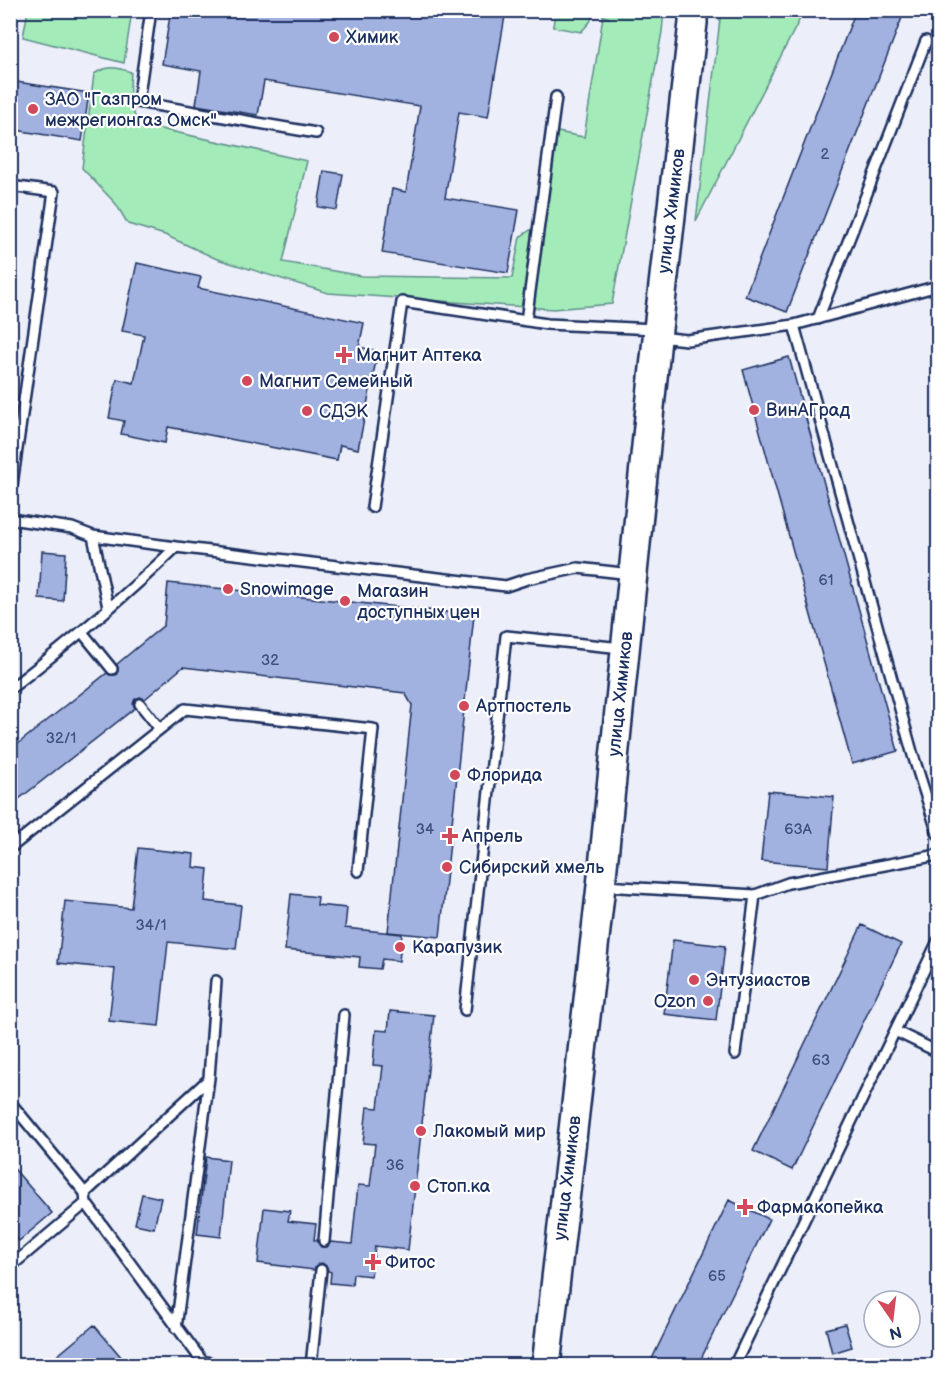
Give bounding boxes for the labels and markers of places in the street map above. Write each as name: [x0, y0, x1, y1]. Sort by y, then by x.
place label: Химик: [346, 27, 399, 48]
marker: Химик: [327, 30, 341, 44]
place label: ЗАО "Газпром межрегионгаз Омск": [45, 89, 217, 131]
marker: ЗАО "Газпром межрегионгаз Омск": [26, 102, 40, 116]
place label: Магнит Аптека: [356, 345, 482, 366]
marker: Магнит Аптека: [337, 348, 351, 362]
place label: Магнит Семейный: [259, 371, 413, 392]
marker: Магнит Семейный: [240, 374, 254, 388]
place label: ВинАГрад: [766, 400, 850, 421]
place label: СДЭК: [319, 401, 368, 422]
marker: ВинАГрад: [747, 403, 761, 417]
marker: СДЭК: [300, 404, 314, 418]
place label: Snowimage: [240, 579, 334, 600]
place label: Магазин доступных цен: [357, 581, 480, 623]
marker: Snowimage: [221, 582, 235, 596]
marker: Магазин доступных цен: [338, 594, 352, 608]
place label: Артпостель: [475, 696, 571, 717]
marker: Артпостель: [457, 699, 471, 713]
place label: Флорида: [467, 765, 543, 786]
marker: Флорида: [448, 768, 462, 782]
place label: Апрель: [461, 826, 523, 847]
marker: Апрель: [443, 829, 457, 843]
place label: Сибирский хмель: [459, 857, 604, 878]
marker: Сибирский хмель: [440, 860, 454, 874]
place label: Карапузик: [412, 937, 502, 958]
marker: Карапузик: [393, 940, 407, 954]
place label: Энтузиастов: [706, 970, 811, 991]
marker: Энтузиастов: [687, 973, 701, 987]
place label: Ozon: [654, 991, 696, 1012]
marker: Ozon: [701, 994, 715, 1008]
place label: Лакомый мир: [432, 1121, 546, 1142]
marker: Лакомый мир: [414, 1124, 428, 1138]
place label: Стоп.ка: [427, 1176, 491, 1197]
marker: Стоп.ка: [408, 1179, 422, 1193]
place label: Фармакопейка: [757, 1197, 884, 1218]
marker: Фармакопейка: [738, 1200, 752, 1214]
place label: Фитос: [385, 1252, 435, 1273]
marker: Фитос: [366, 1255, 380, 1269]

